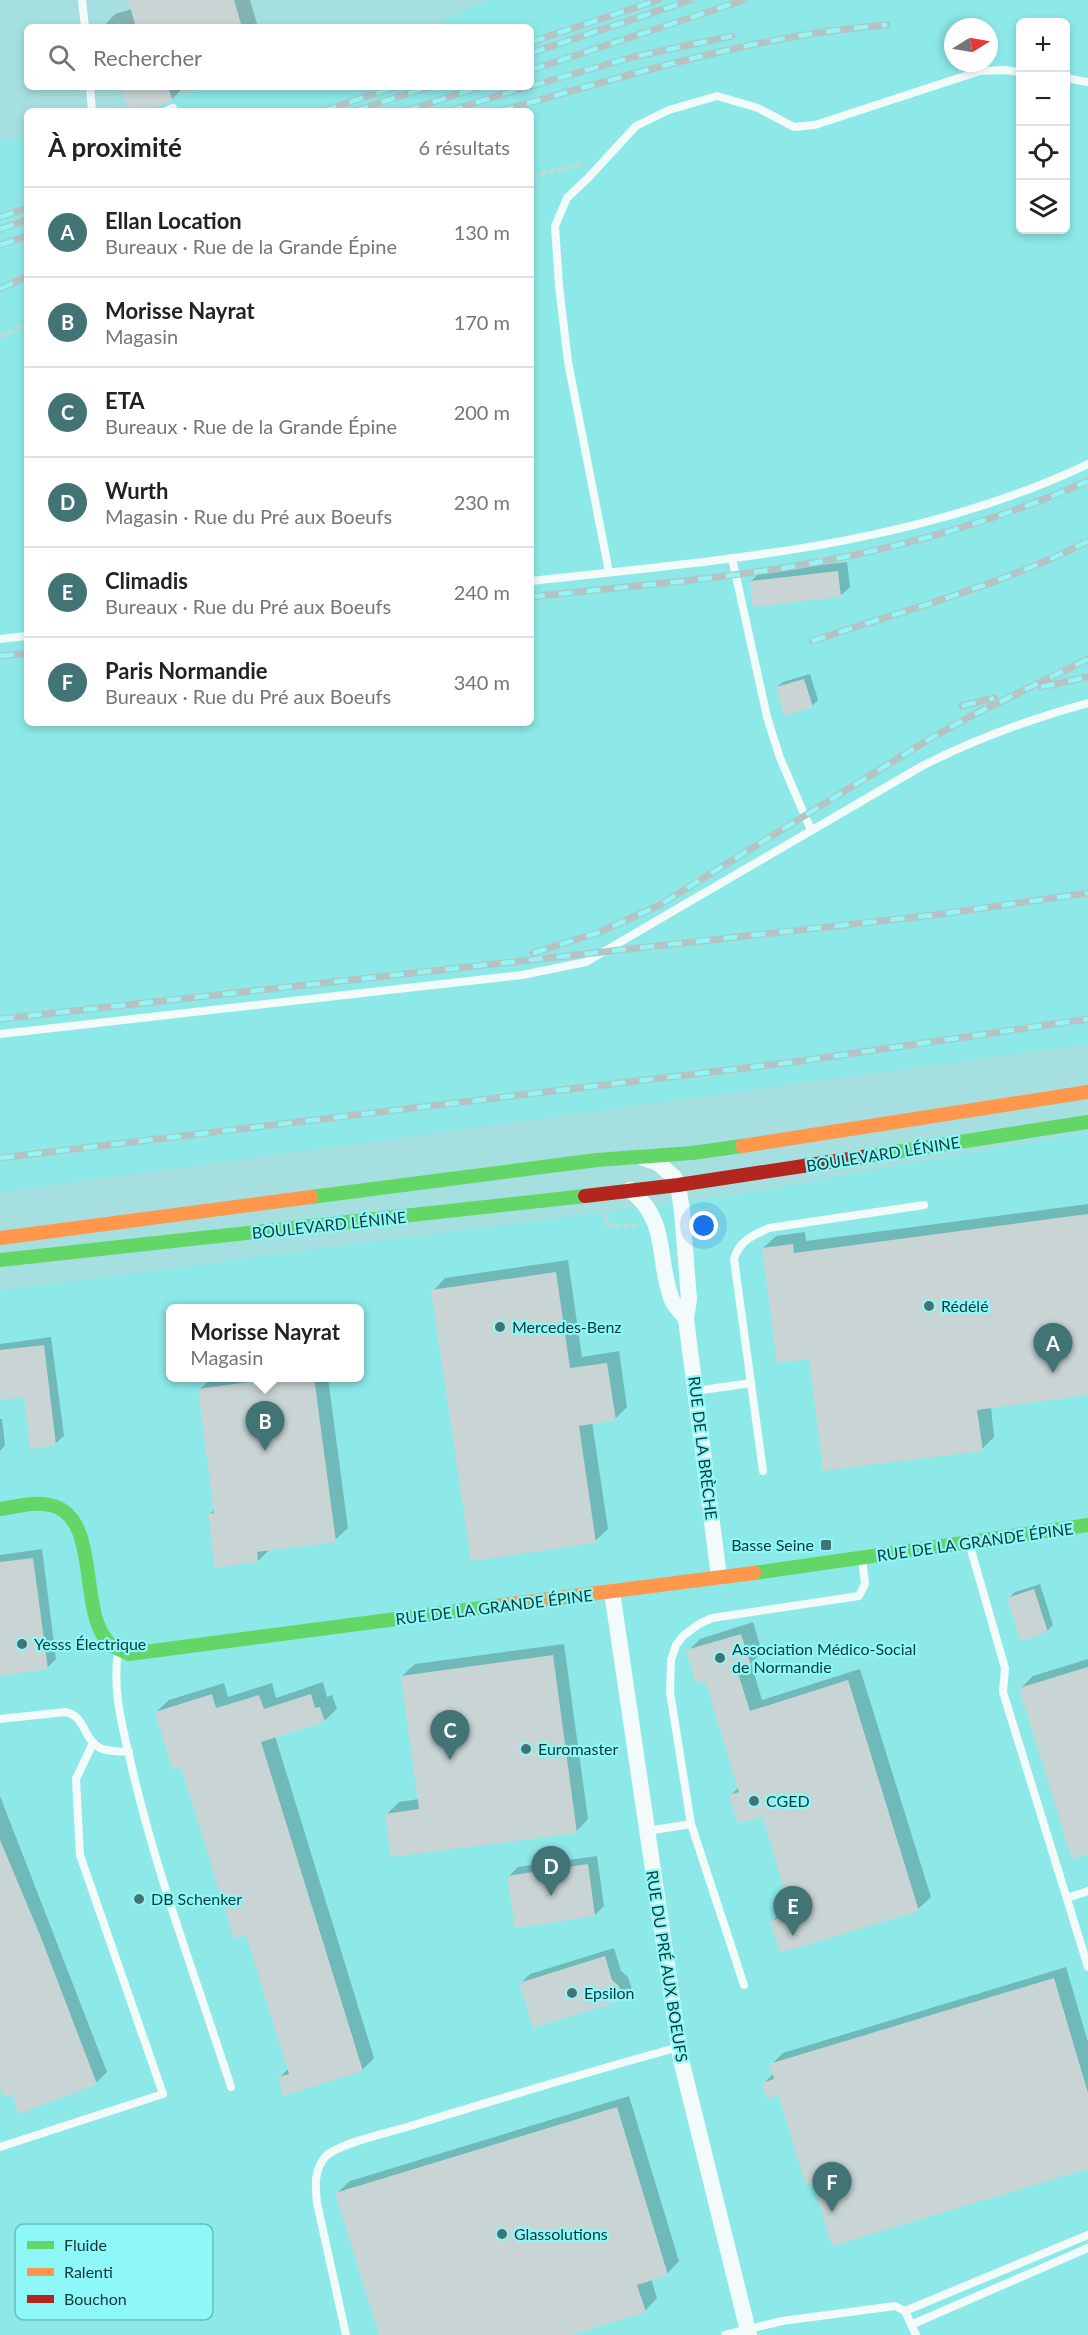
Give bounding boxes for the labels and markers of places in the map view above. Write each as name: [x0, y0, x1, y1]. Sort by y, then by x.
place label: Rédélé: [941, 1296, 989, 1315]
marker: Rédélé: [922, 1299, 936, 1313]
place label: Mercedes-Benz: [512, 1317, 622, 1336]
marker: Mercedes-Benz: [493, 1320, 507, 1334]
pin: A: [1034, 1324, 1072, 1373]
pin: B: [246, 1402, 284, 1451]
place label: Basse Seine: [731, 1535, 814, 1554]
marker: Basse Seine: [819, 1538, 833, 1552]
place label: Yesss Électrique: [34, 1634, 146, 1653]
marker: Yesss Électrique: [15, 1637, 29, 1651]
place label: Association Médico-Social de Normandie: [732, 1639, 916, 1676]
marker: Association Médico-Social de Normandie: [713, 1651, 727, 1665]
pin: C: [430, 1710, 470, 1760]
place label: Euromaster: [538, 1739, 619, 1758]
marker: Euromaster: [519, 1742, 533, 1756]
place label: CGED: [766, 1791, 810, 1810]
marker: CGED: [747, 1794, 761, 1808]
pin: D: [532, 1846, 570, 1896]
pin: E: [774, 1886, 812, 1936]
place label: DB Schenker: [151, 1889, 242, 1908]
marker: DB Schenker: [132, 1892, 146, 1906]
place label: Epsilon: [584, 1983, 635, 2002]
marker: Epsilon: [565, 1986, 579, 2000]
pin: F: [812, 2162, 852, 2212]
place label: Glassolutions: [514, 2224, 608, 2243]
marker: Glassolutions: [495, 2227, 509, 2241]

